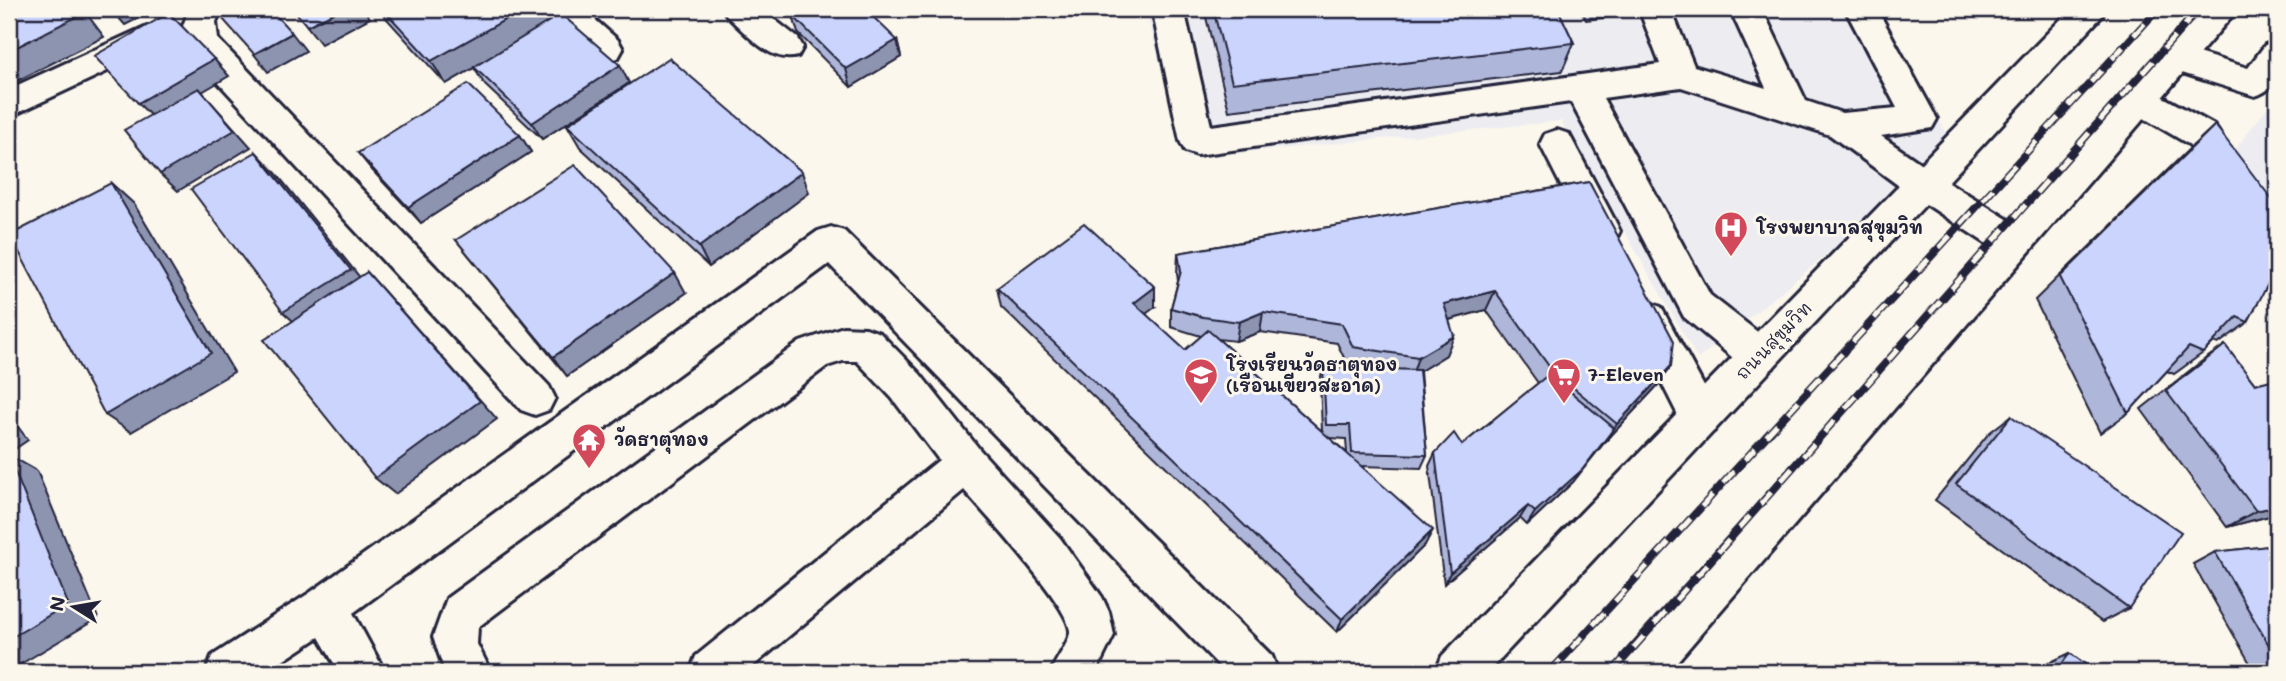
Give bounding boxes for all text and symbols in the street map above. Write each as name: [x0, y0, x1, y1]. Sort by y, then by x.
hospital icon: โรงพยาบาลสุขุมวิท: [1712, 209, 1750, 258]
place label: โรงพยาบาลสุขุมวิท: [1755, 215, 1923, 242]
street label: ถนนสุขุมวิท: [1730, 296, 1818, 386]
place label: โรงเรียนวัดธาตุทอง (เรือนเขียวสะอาด): [1225, 351, 1397, 397]
school or university icon: โรงเรียนวัดธาตุทอง (เรือนเขียวสะอาด): [1182, 356, 1220, 405]
supermarket icon: 7-Eleven: [1545, 356, 1583, 405]
place label: 7-Eleven: [1588, 362, 1664, 386]
temple icon: วัดธาตุทอง: [570, 421, 608, 470]
place label: วัดธาตุทอง: [614, 426, 709, 454]
north arrow: [38, 572, 108, 642]
text: N: [43, 594, 70, 613]

